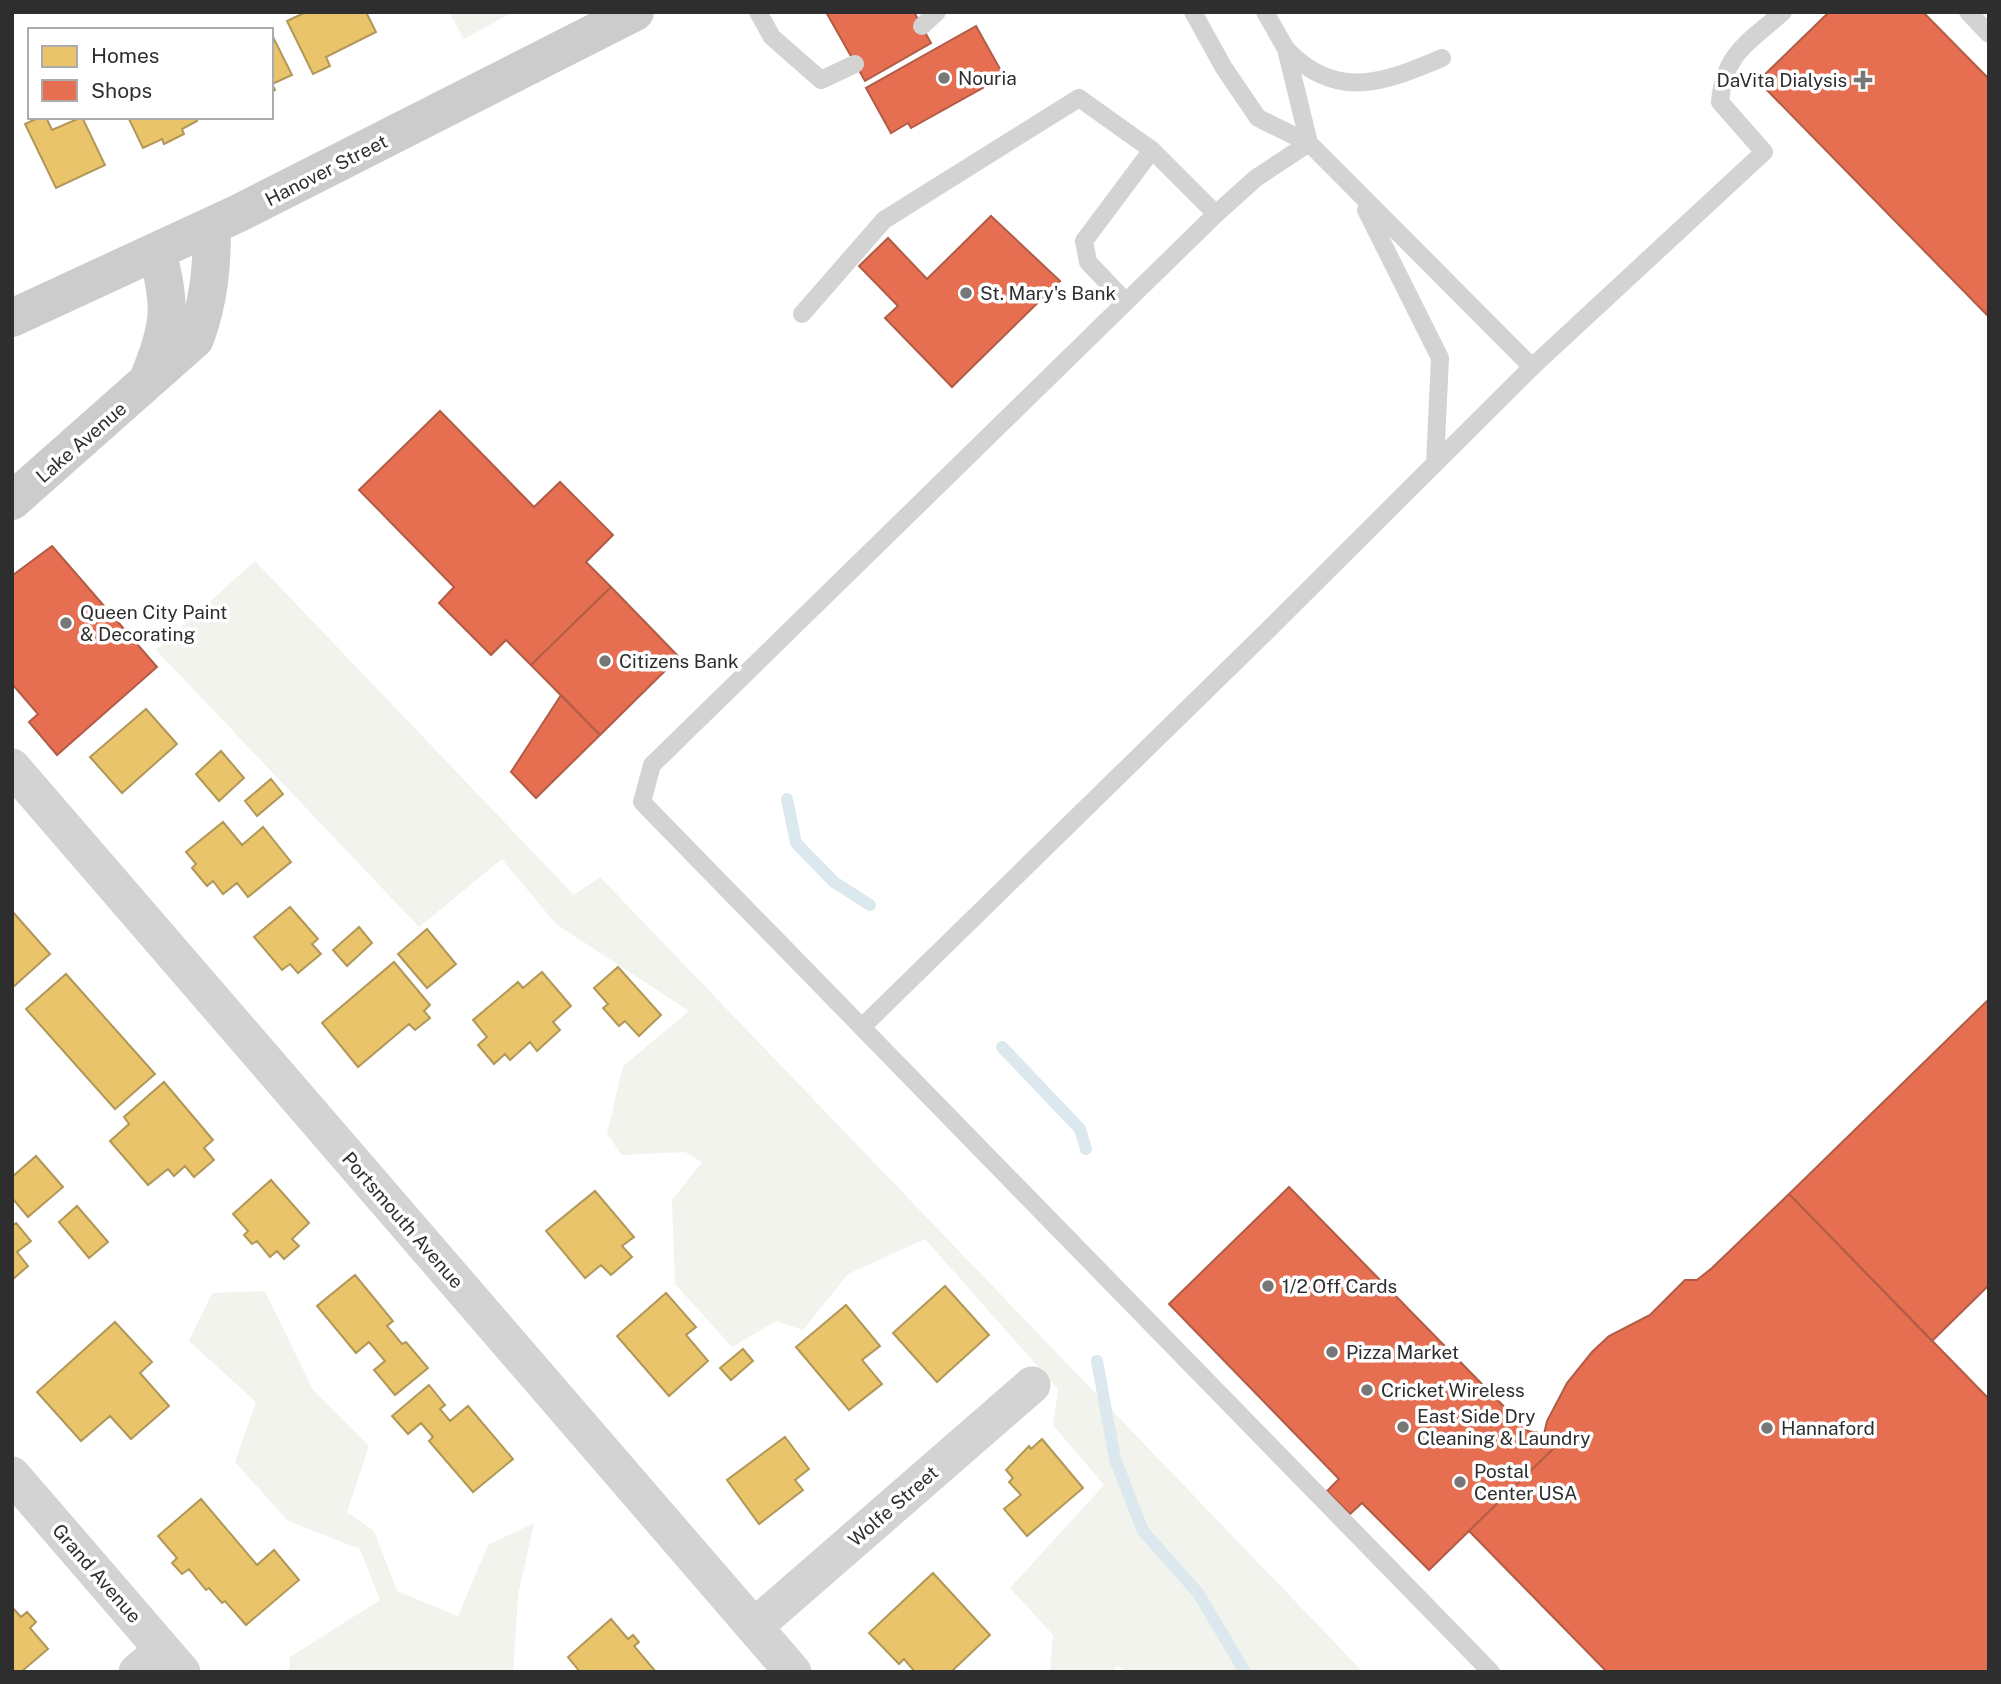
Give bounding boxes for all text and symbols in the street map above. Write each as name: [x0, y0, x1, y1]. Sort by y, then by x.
legend: [28, 28, 273, 119]
text: Homes: [91, 43, 159, 68]
place label: Nouria: [958, 67, 1017, 89]
place label: DaVita Dialysis: [1716, 69, 1847, 91]
marker: Nouria: [936, 70, 952, 86]
marker: DaVita Dialysis: [1853, 70, 1873, 90]
text: Shops: [91, 78, 152, 103]
street label: Hanover Street: [261, 130, 391, 210]
place label: St. Mary's Bank: [980, 282, 1116, 304]
marker: St. Mary's Bank: [958, 285, 974, 301]
street label: Lake Avenue: [32, 397, 130, 487]
place label: Queen City Paint & Decorating: [80, 601, 227, 645]
marker: Queen City Paint & Decorating: [58, 615, 74, 631]
place label: Citizens Bank: [619, 650, 739, 672]
marker: Citizens Bank: [597, 653, 613, 669]
street label: Portsmouth Avenue: [338, 1147, 468, 1293]
place label: 1/2 Off Cards: [1282, 1275, 1397, 1297]
marker: 1/2 Off Cards: [1260, 1278, 1276, 1294]
place label: Pizza Market: [1346, 1341, 1459, 1363]
marker: Pizza Market: [1324, 1344, 1340, 1360]
place label: Cricket Wireless: [1381, 1379, 1525, 1401]
marker: Cricket Wireless: [1359, 1382, 1375, 1398]
place label: East Side Dry Cleaning & Laundry: [1417, 1405, 1590, 1449]
place label: Hannaford: [1781, 1417, 1875, 1439]
marker: East Side Dry Cleaning & Laundry: [1395, 1419, 1411, 1435]
marker: Hannaford: [1759, 1420, 1775, 1436]
place label: Postal Center USA: [1474, 1460, 1578, 1504]
street label: Wolfe Street: [844, 1461, 942, 1551]
marker: Postal Center USA: [1452, 1474, 1468, 1490]
street label: Grand Avenue: [48, 1519, 146, 1627]

